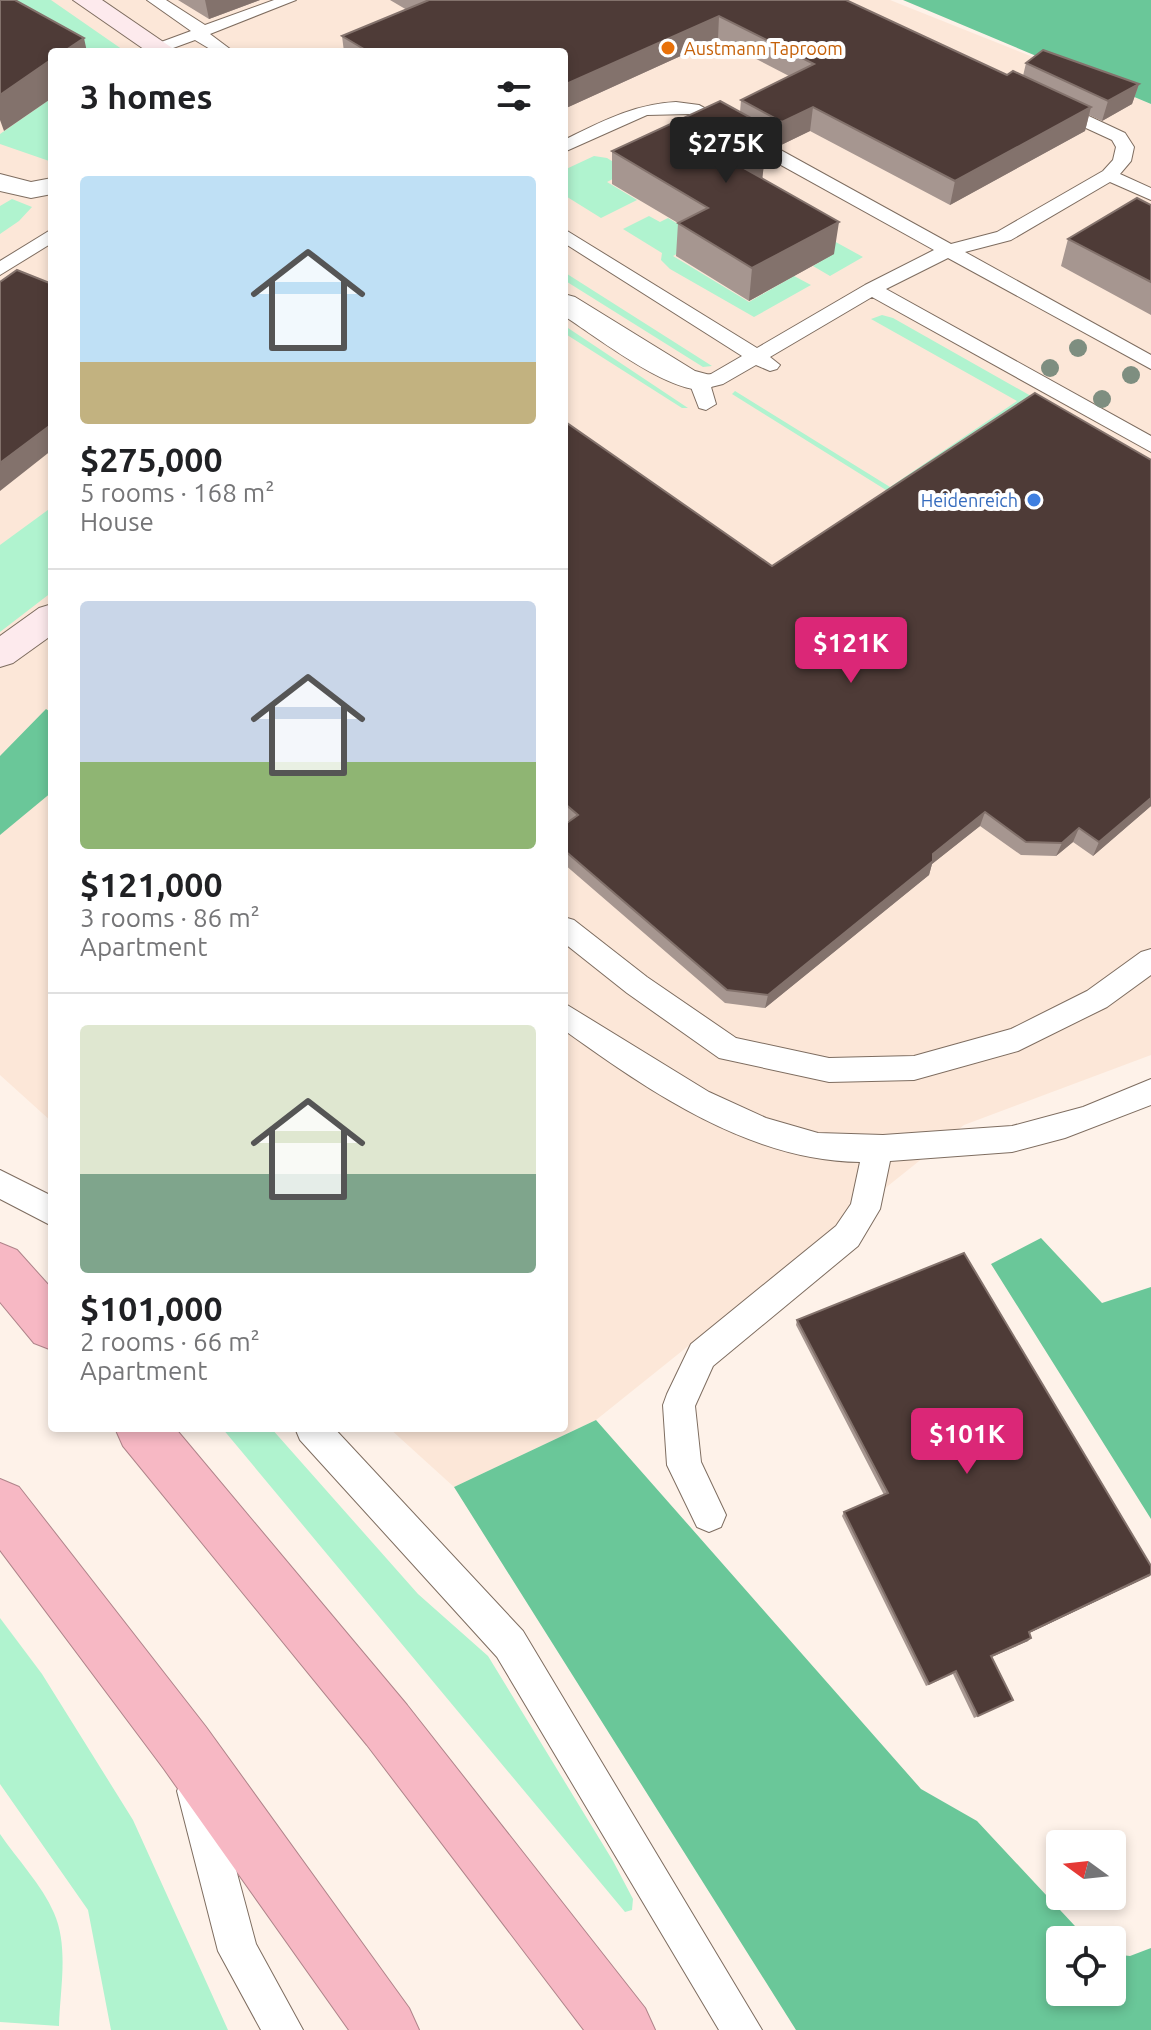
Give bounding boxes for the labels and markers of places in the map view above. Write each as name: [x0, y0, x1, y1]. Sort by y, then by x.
place label: Austmann Taproom: [684, 38, 843, 58]
marker: Austmann Taproom: [659, 39, 677, 57]
pin: $275K: [670, 117, 782, 185]
place label: Heidenreich: [921, 490, 1018, 510]
marker: Heidenreich: [1025, 491, 1043, 509]
pin: $121K: [795, 617, 907, 685]
pin: $101K: [911, 1408, 1023, 1476]

